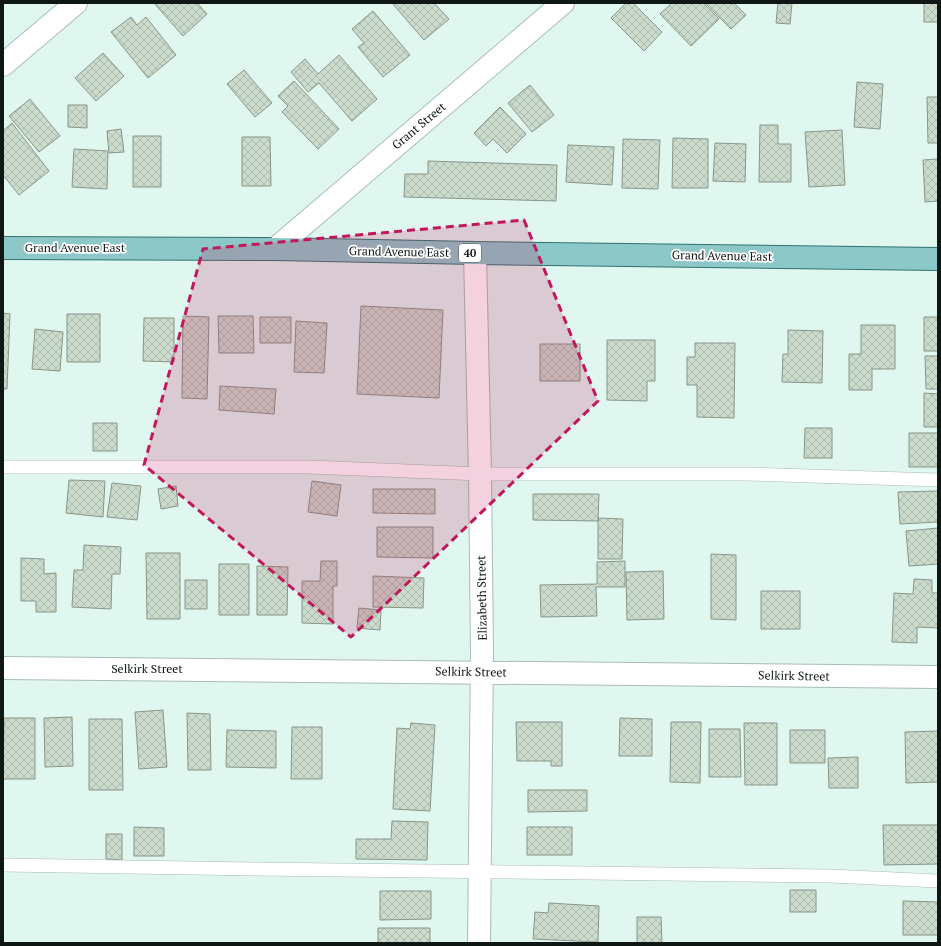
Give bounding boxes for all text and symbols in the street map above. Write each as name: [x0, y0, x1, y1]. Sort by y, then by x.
street label: Grant Street: [389, 98, 449, 152]
street label: Grand Avenue East: [25, 240, 126, 255]
street label: Grand Avenue East: [349, 243, 450, 260]
road number: 40: [459, 244, 481, 262]
street label: Grand Avenue East: [672, 247, 773, 264]
street label: Elizabeth Street: [473, 555, 490, 641]
street label: Selkirk Street: [111, 661, 183, 676]
street label: Selkirk Street: [435, 663, 507, 680]
street label: Selkirk Street: [758, 667, 830, 684]

